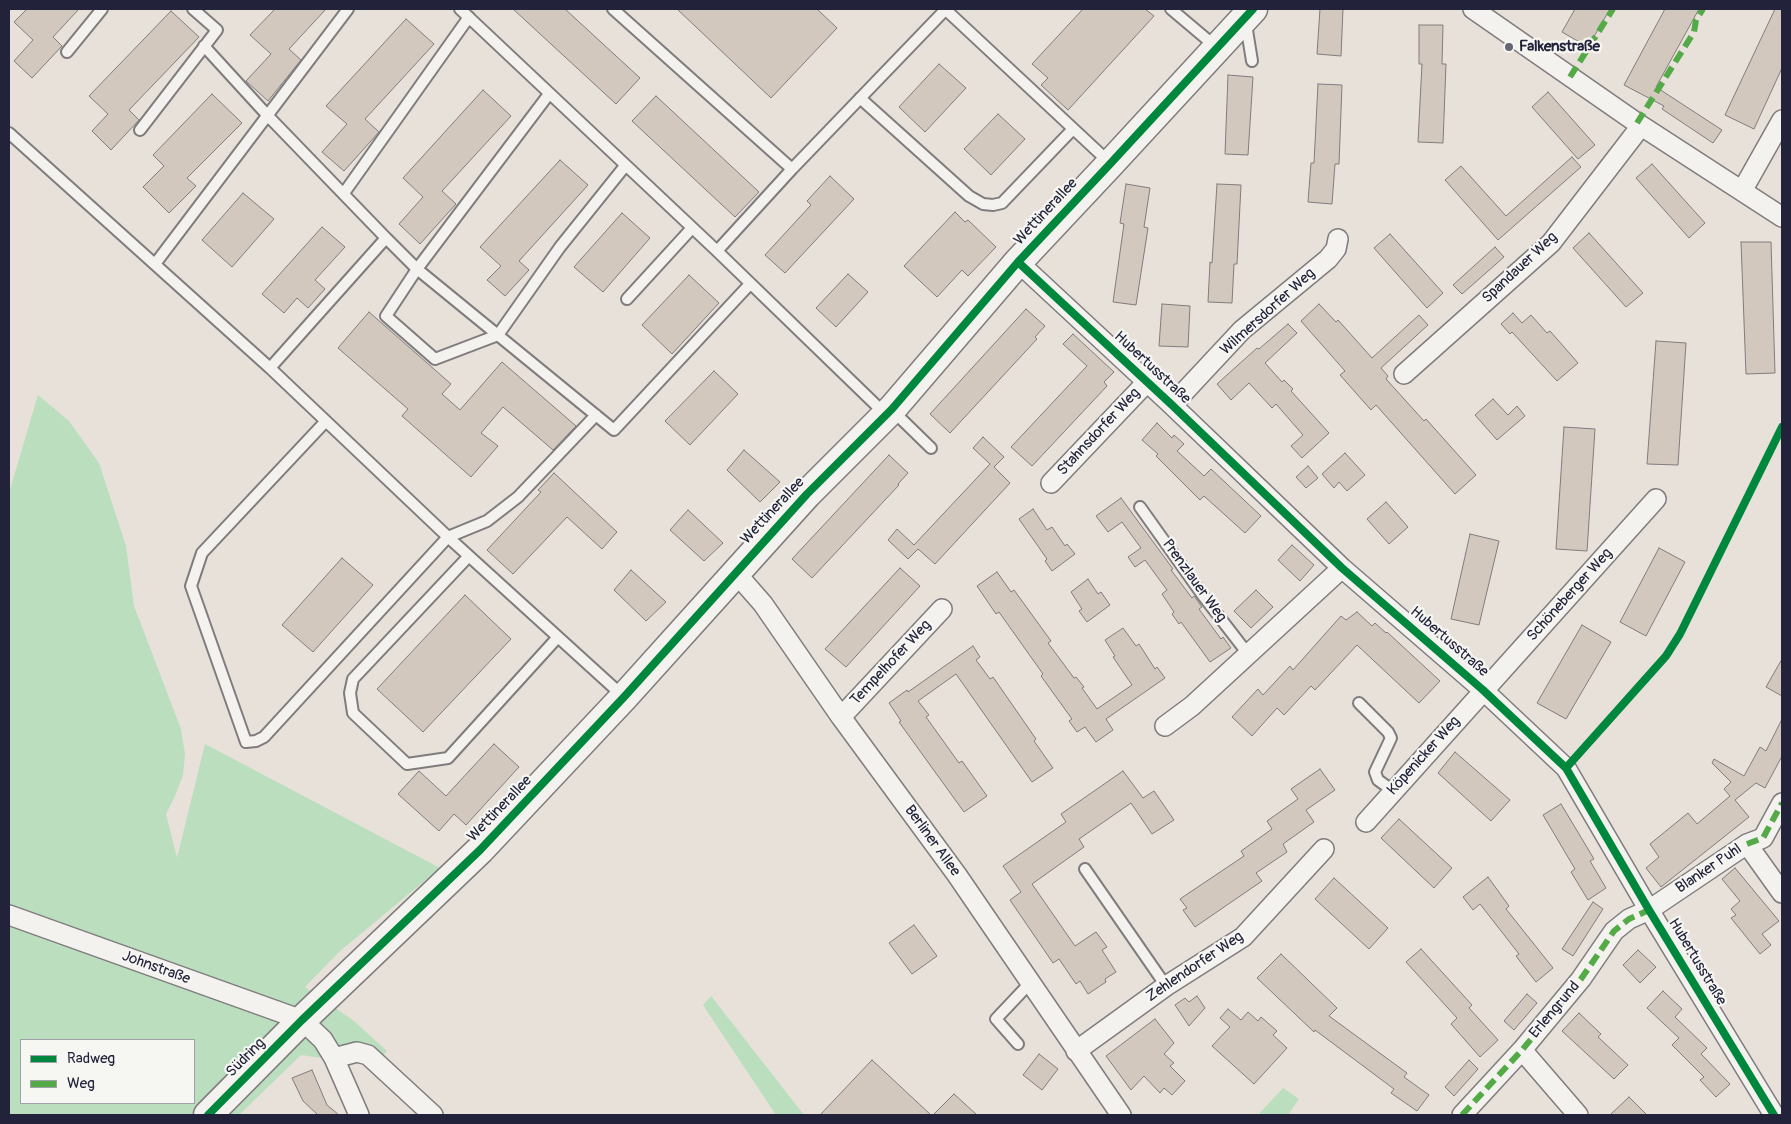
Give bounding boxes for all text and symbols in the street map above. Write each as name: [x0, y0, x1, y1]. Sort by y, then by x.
place label: Falkenstraße: [1519, 38, 1600, 56]
marker: Falkenstraße: [1503, 41, 1515, 53]
street label: Wettinerallee: [1010, 175, 1082, 249]
street label: Spandauer Weg: [1479, 229, 1561, 307]
street label: Wilmersdorfer Weg: [1217, 265, 1319, 359]
street label: Hubertusstraße: [1110, 328, 1194, 408]
street label: Stahnsdorfer Weg: [1054, 385, 1144, 479]
street label: Wettinerallee: [737, 474, 809, 548]
street label: Prenzlauer Weg: [1158, 536, 1230, 626]
street label: Schöneberger Weg: [1524, 545, 1616, 645]
street label: Hubertusstraße: [1406, 603, 1492, 681]
street label: Tempelhofer Weg: [847, 617, 935, 709]
street label: Köpenicker Weg: [1384, 713, 1464, 799]
street label: Wettinerallee: [464, 772, 536, 846]
street label: Berliner Allee: [900, 802, 964, 880]
street label: Blanker Puhl: [1673, 840, 1745, 898]
street label: Hubertusstraße: [1664, 915, 1730, 1009]
street label: Zehlendorfer Weg: [1143, 928, 1247, 1006]
street label: Johnstraße: [120, 947, 192, 989]
street label: Erlengrund: [1526, 978, 1584, 1042]
street label: Südring: [223, 1035, 269, 1081]
legend: [20, 1039, 195, 1104]
text: Radweg: [67, 1049, 115, 1068]
text: Weg: [67, 1074, 95, 1093]

